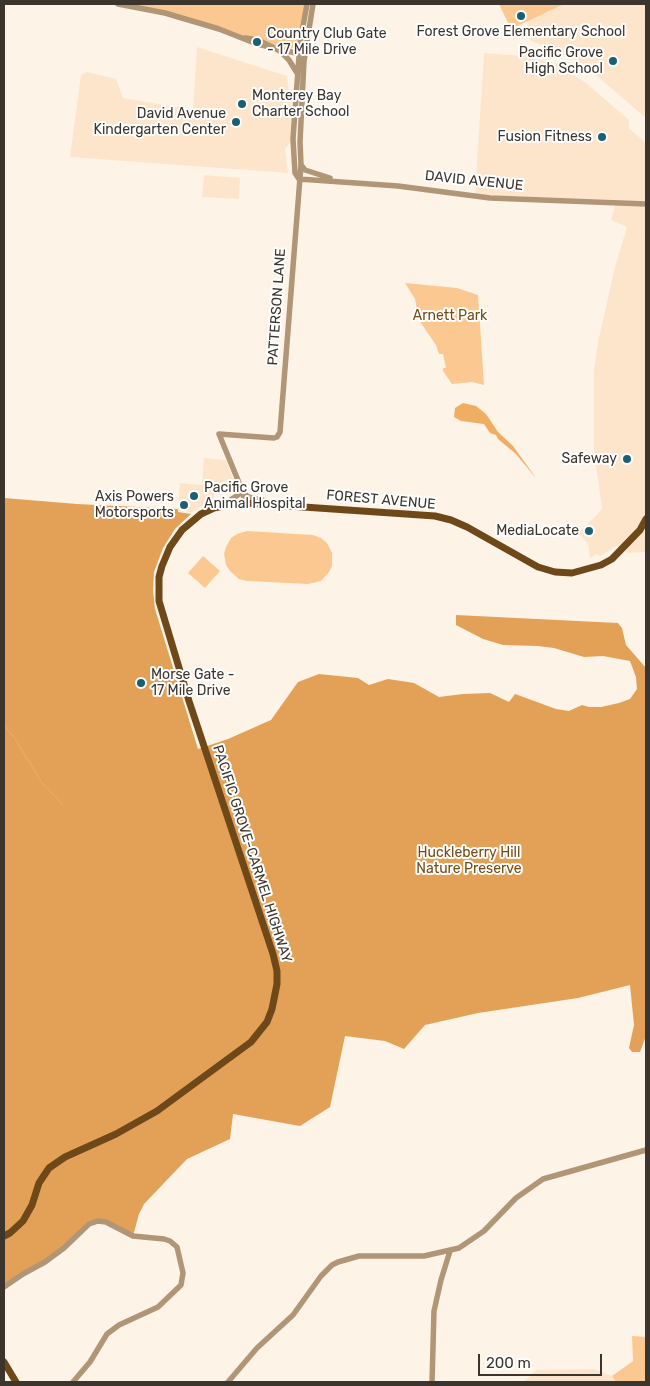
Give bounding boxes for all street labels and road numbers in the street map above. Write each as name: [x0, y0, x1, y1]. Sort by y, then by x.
street label: DAVID AVENUE: [424, 167, 524, 195]
street label: PATTERSON LANE: [265, 248, 289, 366]
street label: FOREST AVENUE: [326, 487, 436, 513]
street label: PACIFIC GROVE-CARMEL HIGHWAY: [209, 743, 295, 965]

